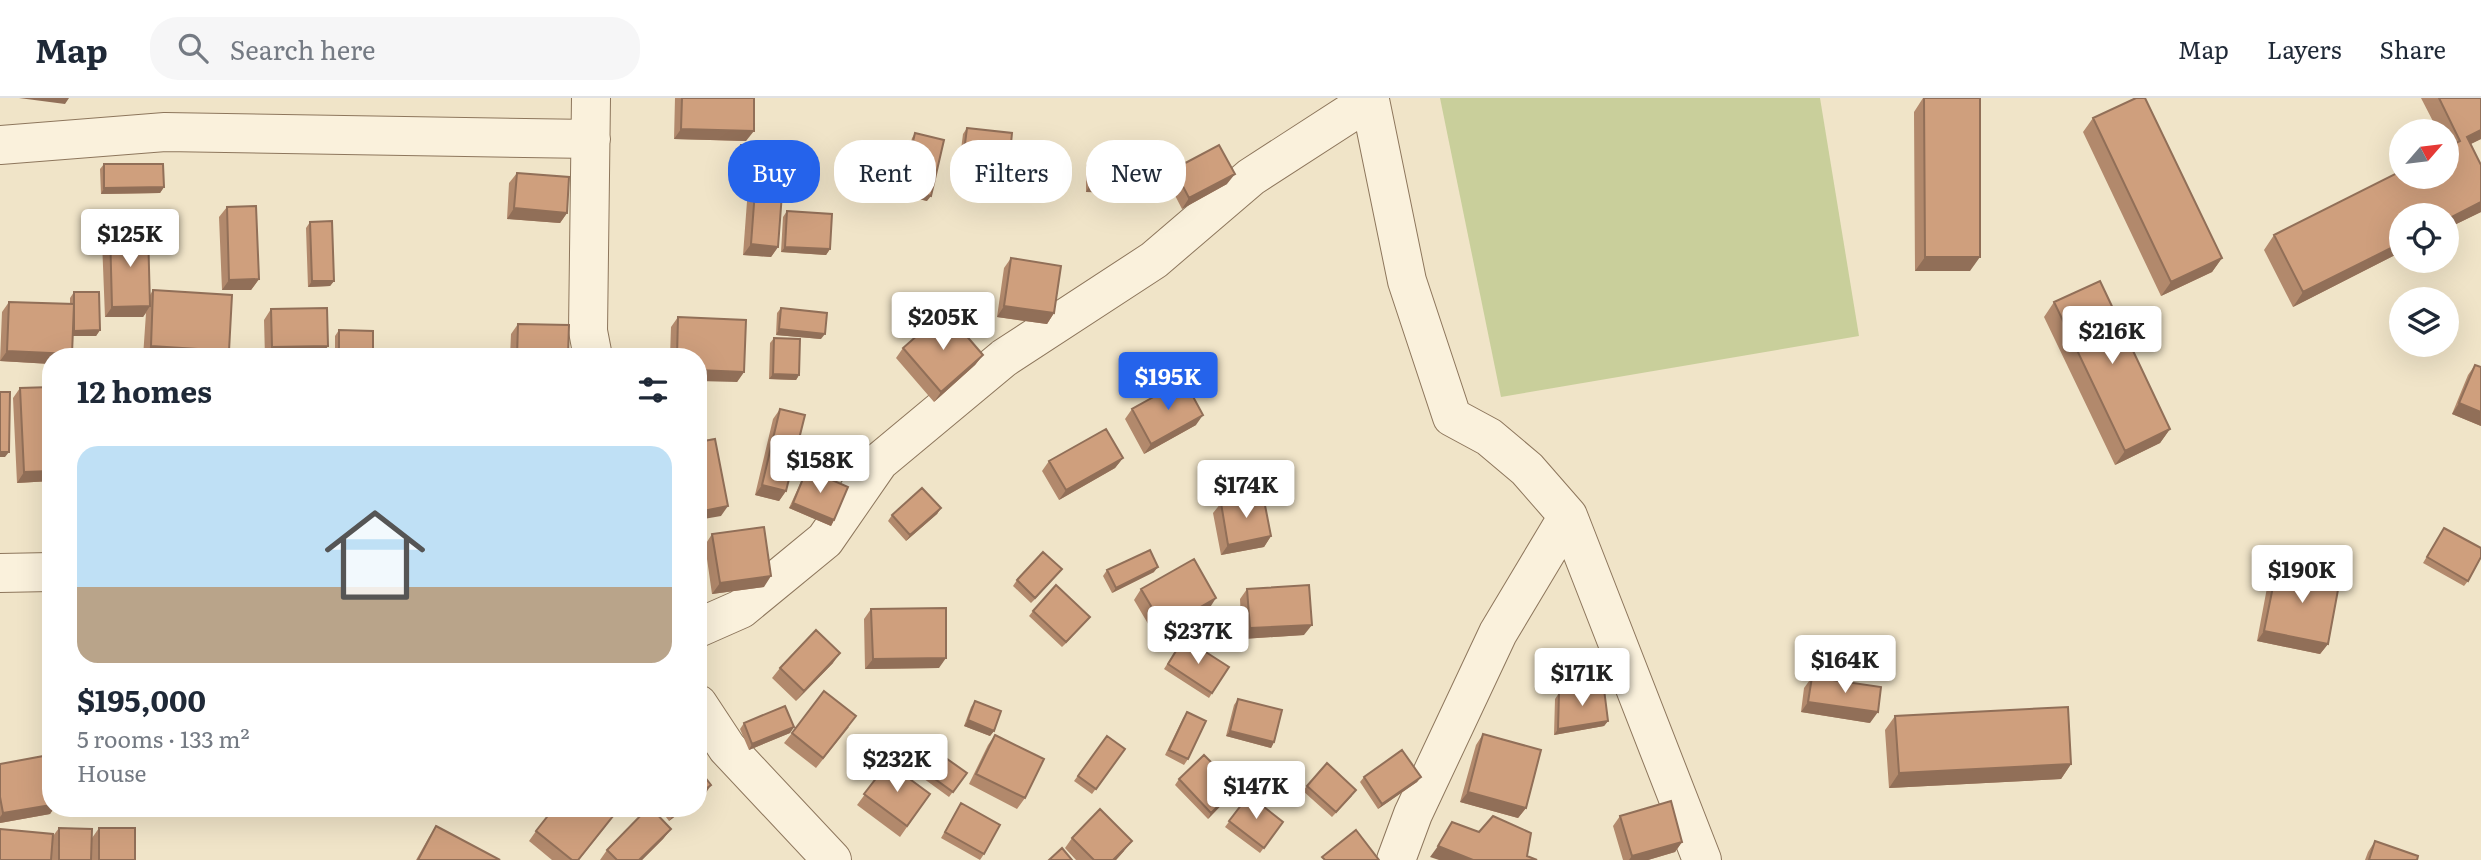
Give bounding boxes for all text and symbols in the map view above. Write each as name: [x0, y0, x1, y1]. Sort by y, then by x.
search box: [150, 17, 640, 80]
text: Map: [35, 24, 108, 73]
icon: search: [174, 29, 212, 67]
text: Search here: [230, 29, 376, 68]
text: Map: [2178, 31, 2229, 66]
text: Layers: [2267, 31, 2341, 66]
text: Share: [2379, 31, 2446, 66]
north arrow: [2389, 119, 2459, 189]
map controls: [2389, 119, 2459, 357]
chip: Buy: [728, 140, 820, 203]
chip: Rent: [834, 140, 936, 203]
chip: Filters: [950, 140, 1072, 203]
chip: New: [1086, 140, 1186, 203]
button: locate: [2389, 203, 2459, 273]
pin: $125K: [81, 209, 179, 269]
text: $125K: [97, 215, 163, 249]
button: layers: [2389, 287, 2459, 357]
pin: $205K: [894, 292, 992, 352]
text: $205K: [908, 298, 978, 332]
pin: $216K: [2063, 306, 2161, 366]
text: $216K: [2078, 312, 2146, 346]
pin: $195K: [1119, 352, 1217, 412]
text: $195K: [1135, 358, 1201, 392]
text: 12 homes: [77, 368, 212, 412]
icon: filters: [634, 371, 672, 409]
pin: $158K: [771, 436, 869, 495]
text: $158K: [786, 441, 854, 475]
pin: $174K: [1197, 460, 1295, 520]
text: $174K: [1213, 466, 1279, 500]
icon: home: [312, 492, 438, 618]
pin: $190K: [2253, 546, 2351, 605]
text: $190K: [2268, 551, 2336, 585]
pin: $237K: [1149, 606, 1247, 666]
text: $237K: [1164, 612, 1232, 646]
pin: $164K: [1796, 636, 1894, 695]
text: $164K: [1811, 641, 1879, 675]
pin: $171K: [1533, 648, 1631, 708]
text: $171K: [1551, 654, 1613, 688]
text: $195,000: [77, 677, 206, 721]
text: 5 rooms · 133 m²: [77, 721, 250, 755]
pin: $232K: [848, 734, 946, 794]
text: $232K: [863, 740, 931, 774]
text: House: [77, 755, 146, 789]
pin: $147K: [1207, 762, 1305, 821]
text: $147K: [1223, 767, 1289, 801]

